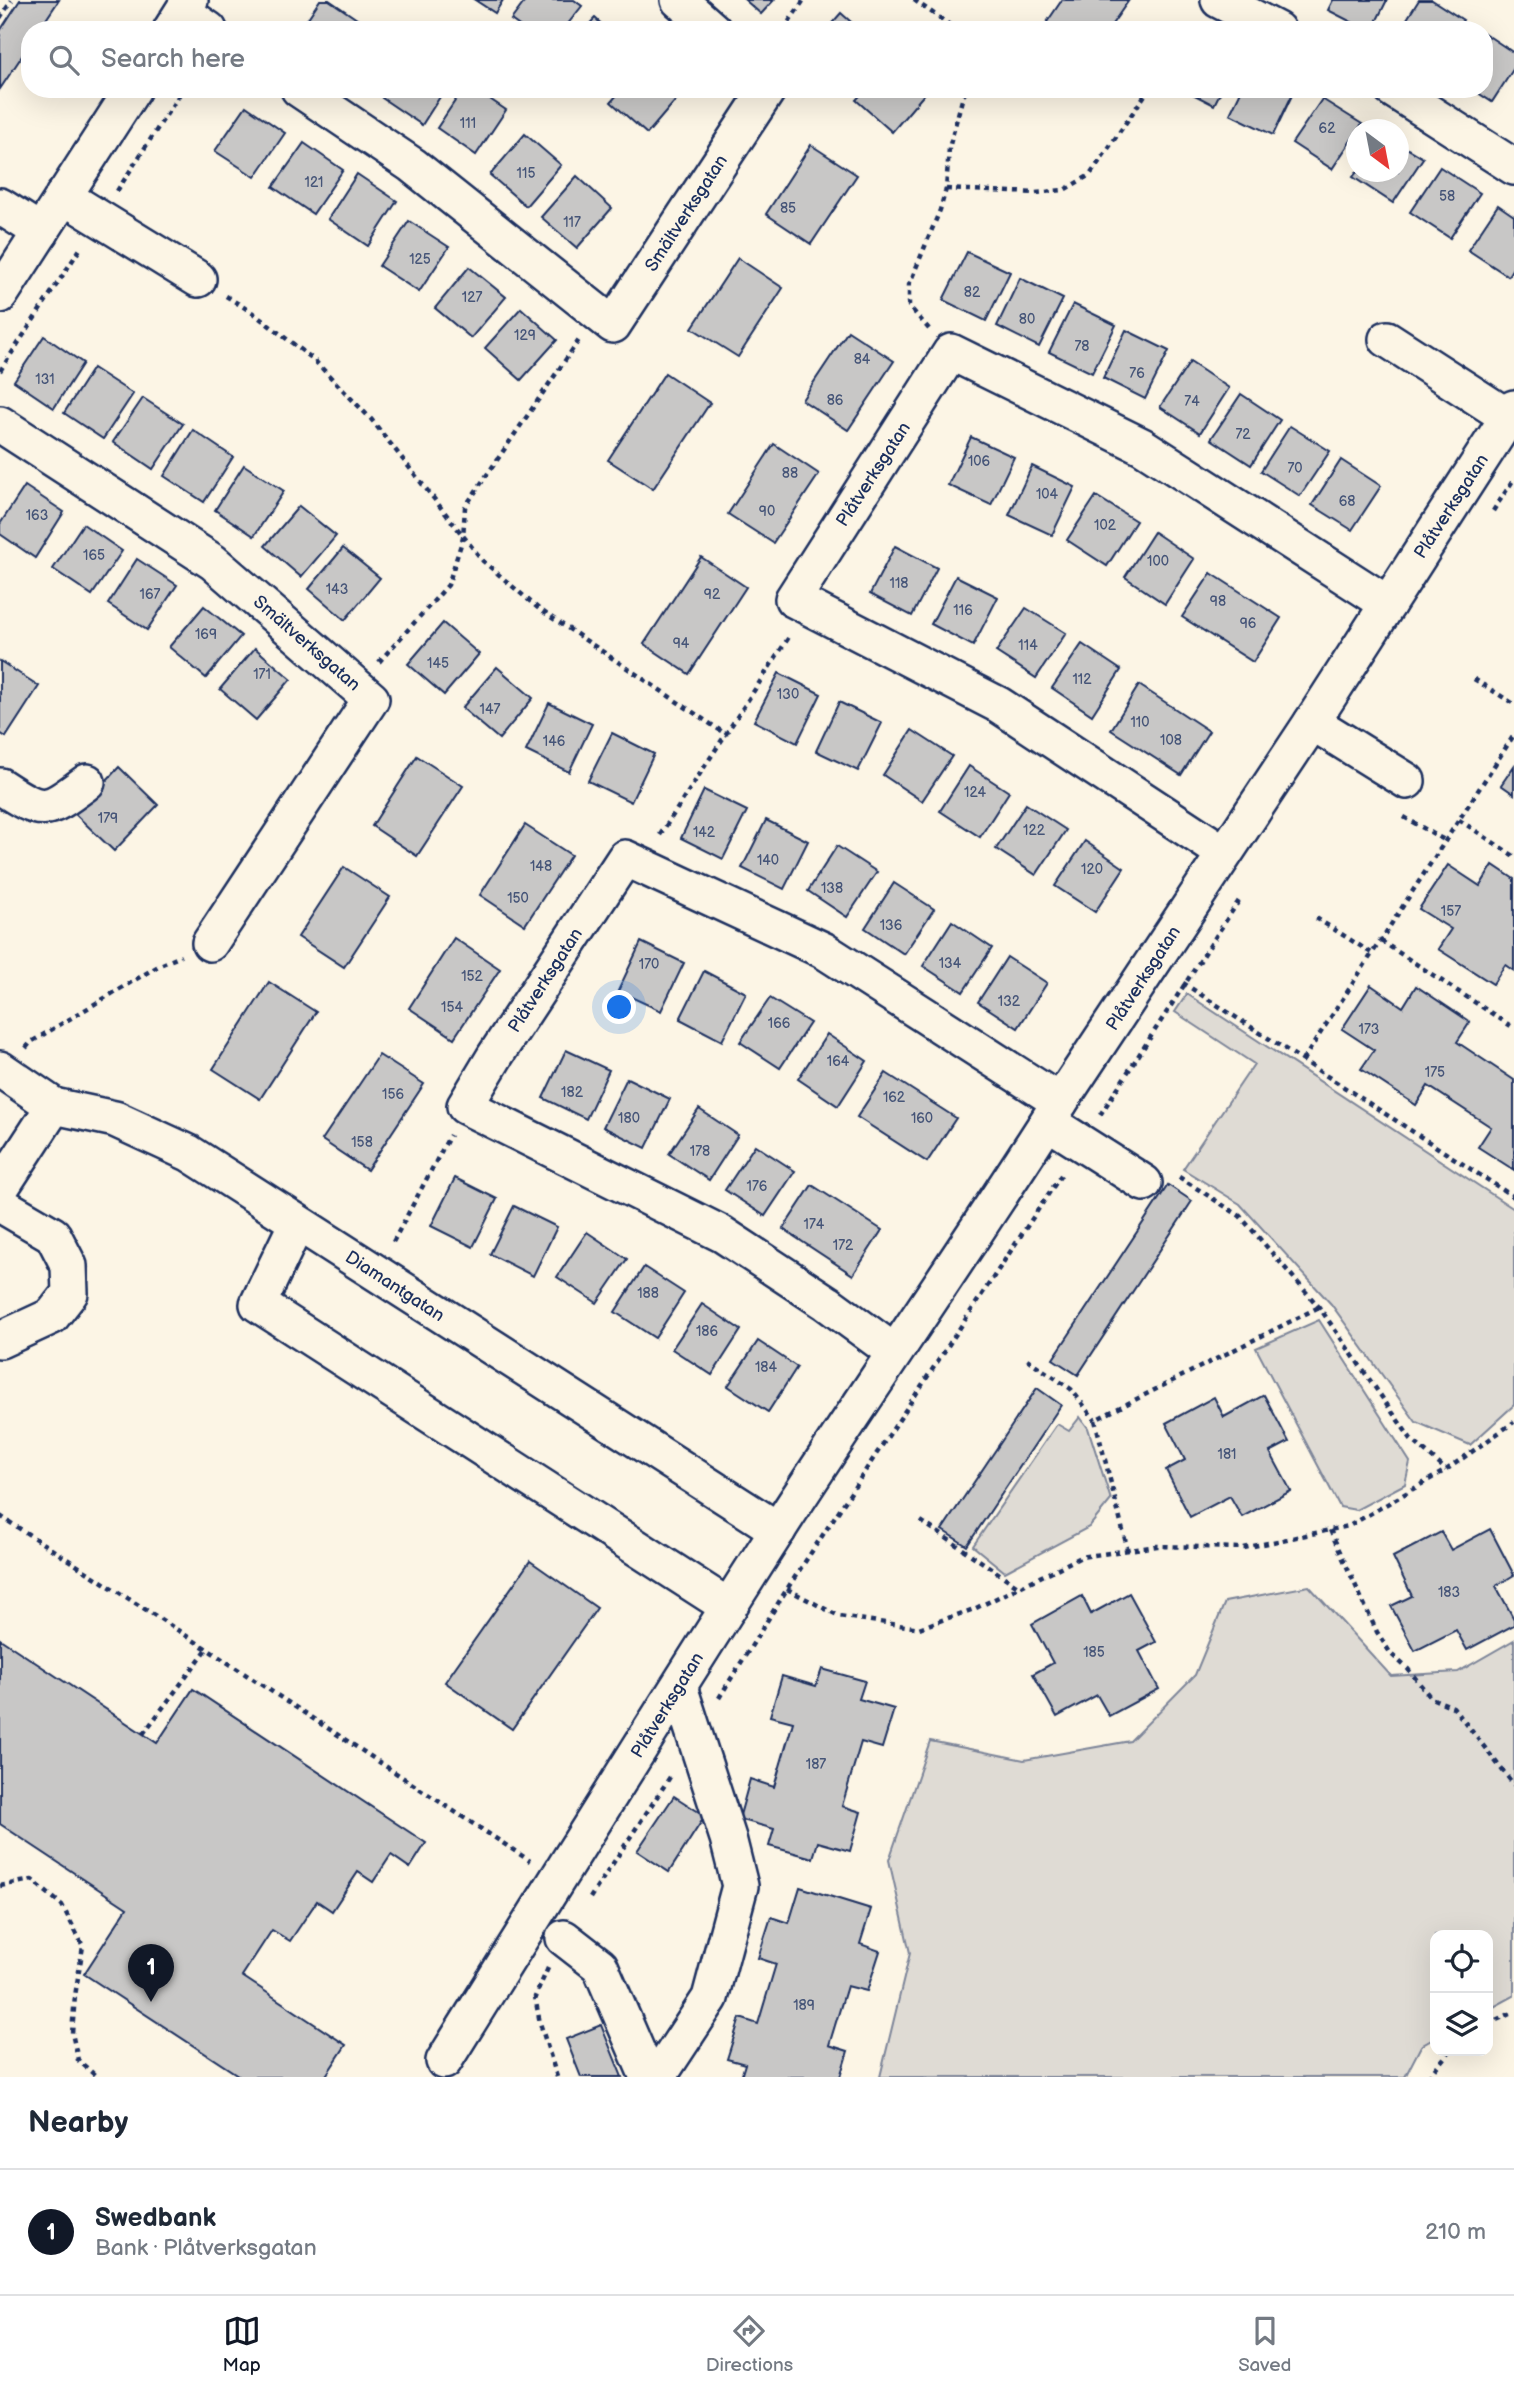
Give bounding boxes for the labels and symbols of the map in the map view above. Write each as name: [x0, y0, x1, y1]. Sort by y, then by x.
house number: 111: [460, 115, 476, 132]
north arrow: [1346, 119, 1409, 182]
house number: 62: [1319, 120, 1336, 137]
street label: Smältverksgatan: [641, 151, 732, 276]
house number: 115: [517, 165, 535, 182]
house number: 121: [305, 174, 323, 191]
house number: 58: [1439, 188, 1455, 205]
house number: 85: [780, 200, 796, 217]
house number: 117: [563, 214, 581, 231]
house number: 125: [409, 251, 431, 268]
house number: 82: [964, 284, 981, 301]
house number: 127: [462, 289, 482, 306]
house number: 80: [1019, 311, 1035, 328]
house number: 129: [514, 327, 536, 344]
house number: 78: [1074, 338, 1090, 355]
house number: 84: [854, 351, 871, 368]
house number: 76: [1129, 365, 1145, 382]
house number: 131: [35, 371, 55, 388]
house number: 86: [827, 392, 844, 409]
house number: 74: [1184, 393, 1200, 410]
street label: Plåtverksgatan: [832, 418, 915, 530]
house number: 72: [1235, 426, 1251, 443]
street label: Plåtverksgatan: [1410, 450, 1493, 562]
house number: 106: [968, 453, 991, 470]
house number: 70: [1287, 460, 1303, 477]
house number: 88: [782, 465, 798, 482]
house number: 104: [1036, 486, 1059, 503]
house number: 68: [1339, 493, 1355, 510]
house number: 90: [759, 503, 775, 520]
house number: 163: [26, 507, 48, 524]
house number: 102: [1094, 517, 1117, 534]
house number: 165: [83, 547, 105, 564]
house number: 100: [1147, 553, 1169, 570]
house number: 118: [890, 575, 909, 592]
house number: 143: [326, 581, 348, 598]
house number: 167: [140, 586, 161, 603]
house number: 92: [704, 586, 721, 603]
street label: Smältverksgatan: [249, 591, 364, 696]
house number: 98: [1210, 593, 1226, 610]
house number: 116: [953, 602, 973, 619]
house number: 96: [1240, 615, 1257, 632]
house number: 169: [195, 626, 217, 643]
house number: 94: [673, 635, 690, 652]
house number: 114: [1018, 637, 1038, 654]
house number: 145: [427, 655, 449, 672]
house number: 171: [253, 666, 271, 683]
house number: 112: [1072, 671, 1092, 688]
house number: 130: [777, 686, 799, 703]
house number: 147: [480, 701, 501, 718]
house number: 110: [1130, 714, 1150, 731]
house number: 108: [1160, 732, 1182, 749]
house number: 146: [543, 733, 566, 750]
house number: 124: [964, 784, 986, 801]
house number: 179: [98, 810, 118, 827]
house number: 122: [1023, 822, 1046, 839]
house number: 142: [693, 824, 716, 841]
house number: 140: [757, 852, 779, 869]
house number: 148: [530, 858, 552, 875]
house number: 120: [1081, 861, 1103, 878]
house number: 138: [821, 880, 843, 897]
house number: 150: [507, 890, 529, 907]
house number: 157: [1441, 903, 1461, 920]
house number: 136: [880, 917, 903, 934]
street label: Plåtverksgatan: [1102, 922, 1185, 1034]
street label: Plåtverksgatan: [504, 924, 587, 1036]
house number: 134: [939, 955, 962, 972]
house number: 170: [639, 956, 659, 973]
house number: 152: [461, 968, 484, 985]
your location: [602, 990, 636, 1024]
house number: 132: [998, 993, 1021, 1010]
house number: 154: [441, 999, 463, 1016]
house number: 166: [768, 1015, 791, 1032]
house number: 173: [1359, 1021, 1379, 1038]
house number: 164: [827, 1053, 850, 1070]
house number: 175: [1425, 1064, 1445, 1081]
house number: 182: [561, 1084, 584, 1101]
house number: 156: [382, 1086, 404, 1103]
house number: 162: [883, 1089, 906, 1106]
house number: 180: [618, 1110, 640, 1127]
house number: 160: [911, 1110, 933, 1127]
house number: 158: [351, 1134, 373, 1151]
house number: 178: [690, 1143, 710, 1160]
house number: 176: [747, 1178, 768, 1195]
house number: 174: [804, 1216, 825, 1233]
house number: 172: [833, 1237, 854, 1254]
street label: Diamantgatan: [341, 1247, 448, 1326]
house number: 188: [637, 1285, 659, 1302]
house number: 186: [696, 1323, 719, 1340]
house number: 184: [755, 1359, 778, 1376]
house number: 181: [1218, 1446, 1237, 1463]
house number: 183: [1438, 1584, 1460, 1601]
house number: 185: [1083, 1644, 1105, 1661]
street label: Plåtverksgatan: [627, 1649, 708, 1762]
house number: 187: [806, 1756, 826, 1773]
pin: 1: [128, 1944, 174, 2002]
house number: 189: [793, 1997, 815, 2014]

